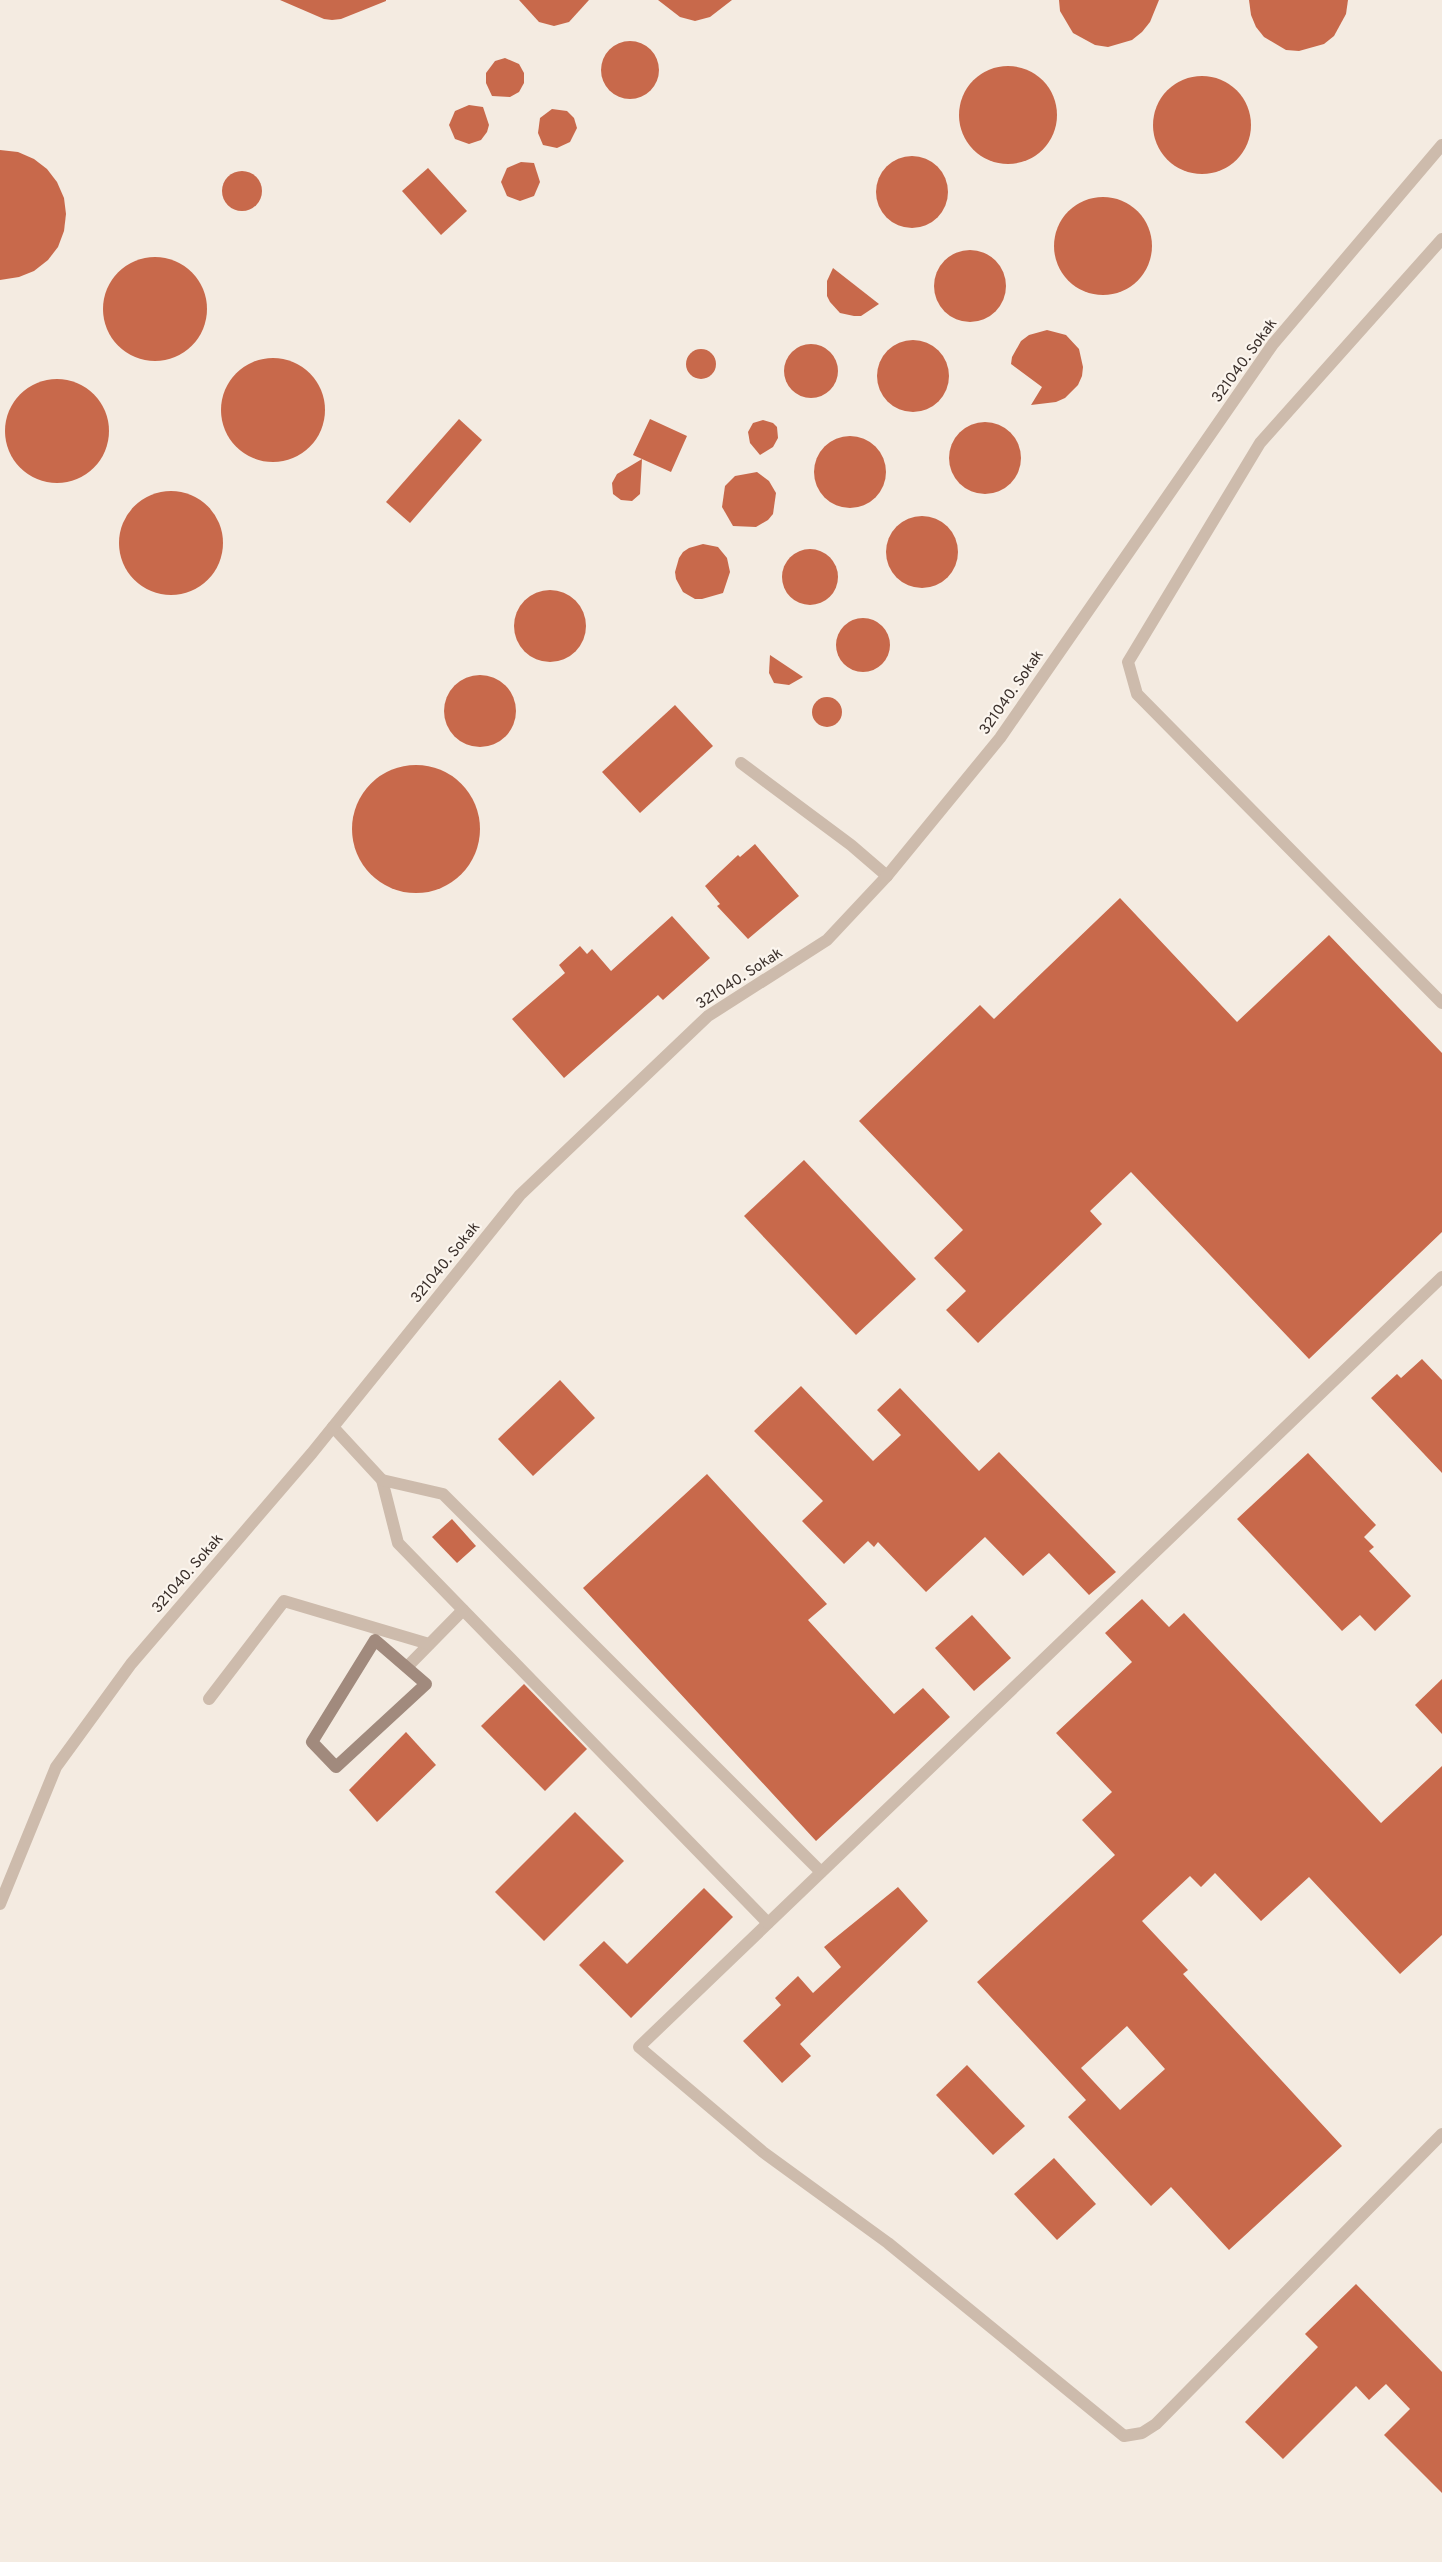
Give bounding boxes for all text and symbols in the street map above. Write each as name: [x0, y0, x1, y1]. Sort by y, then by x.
street label: 321040. Sokak: [1208, 315, 1282, 407]
street label: 321040. Sokak: [976, 647, 1049, 739]
street label: 321040. Sokak: [693, 944, 787, 1014]
street label: 321040. Sokak: [407, 1218, 485, 1308]
street label: 321040. Sokak: [148, 1530, 228, 1618]

